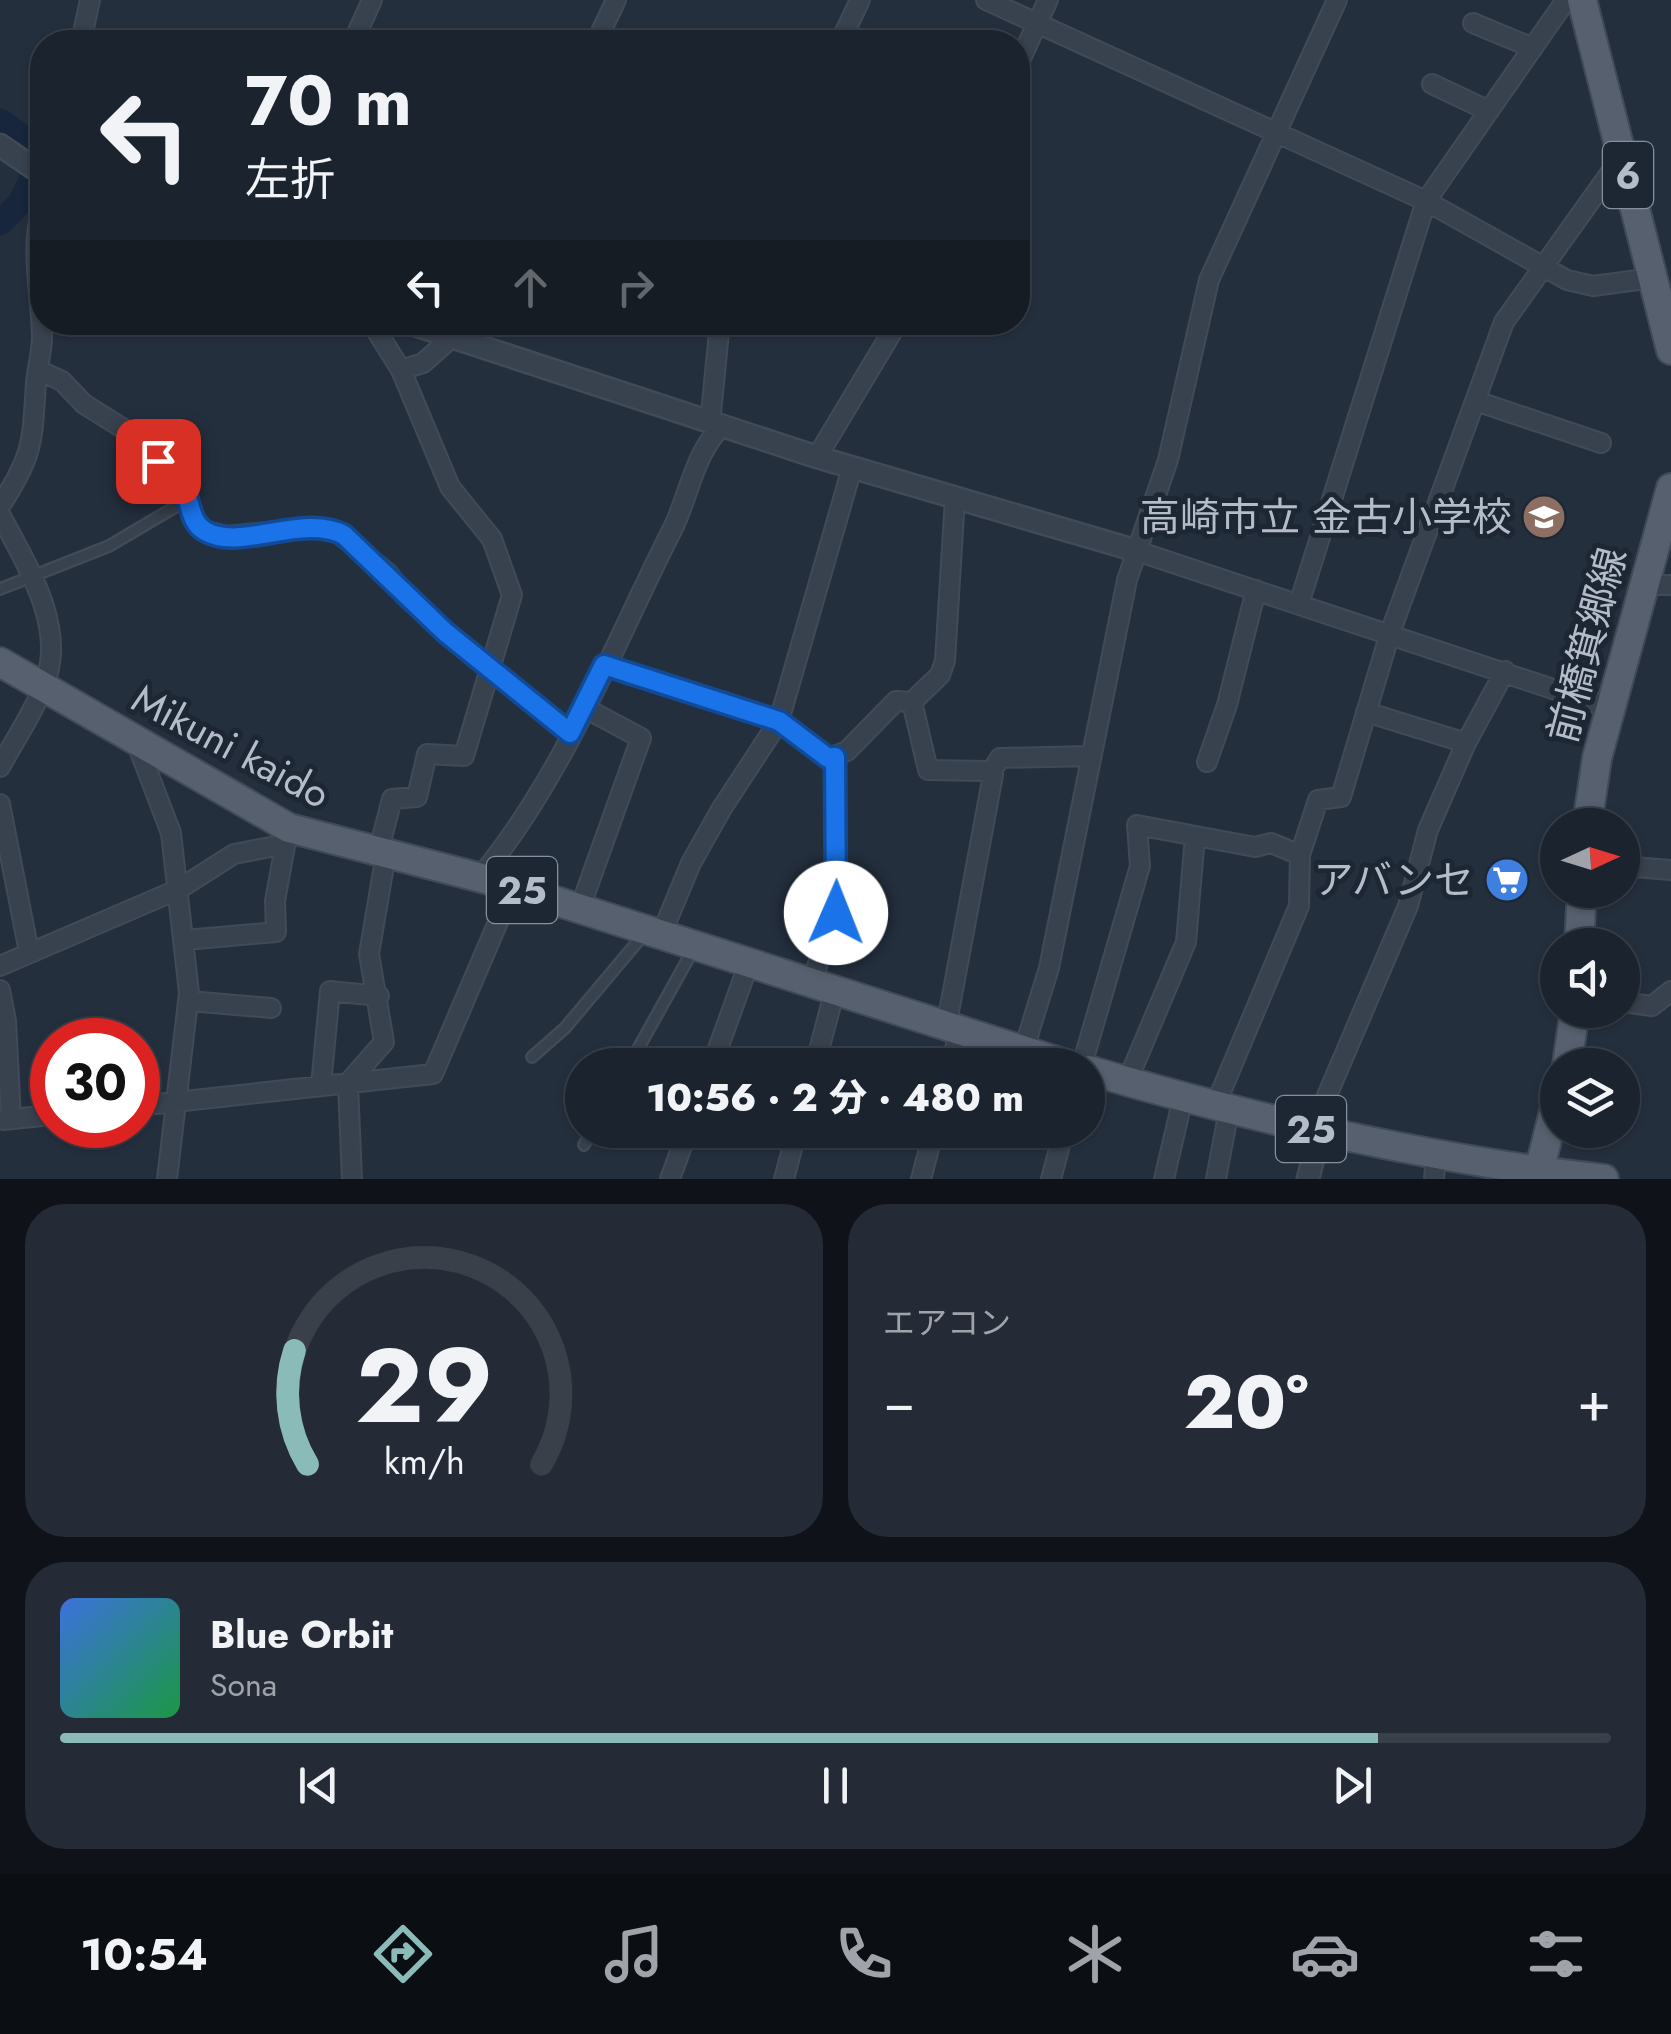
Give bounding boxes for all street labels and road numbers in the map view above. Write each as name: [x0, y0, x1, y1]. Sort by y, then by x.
road number: 6: [1603, 142, 1653, 208]
street label: 前橋箕郷線: [1533, 541, 1641, 749]
street label: Mikuni kaido: [122, 670, 340, 822]
road number: 25: [487, 857, 557, 923]
road number: 25: [1276, 1096, 1346, 1162]

